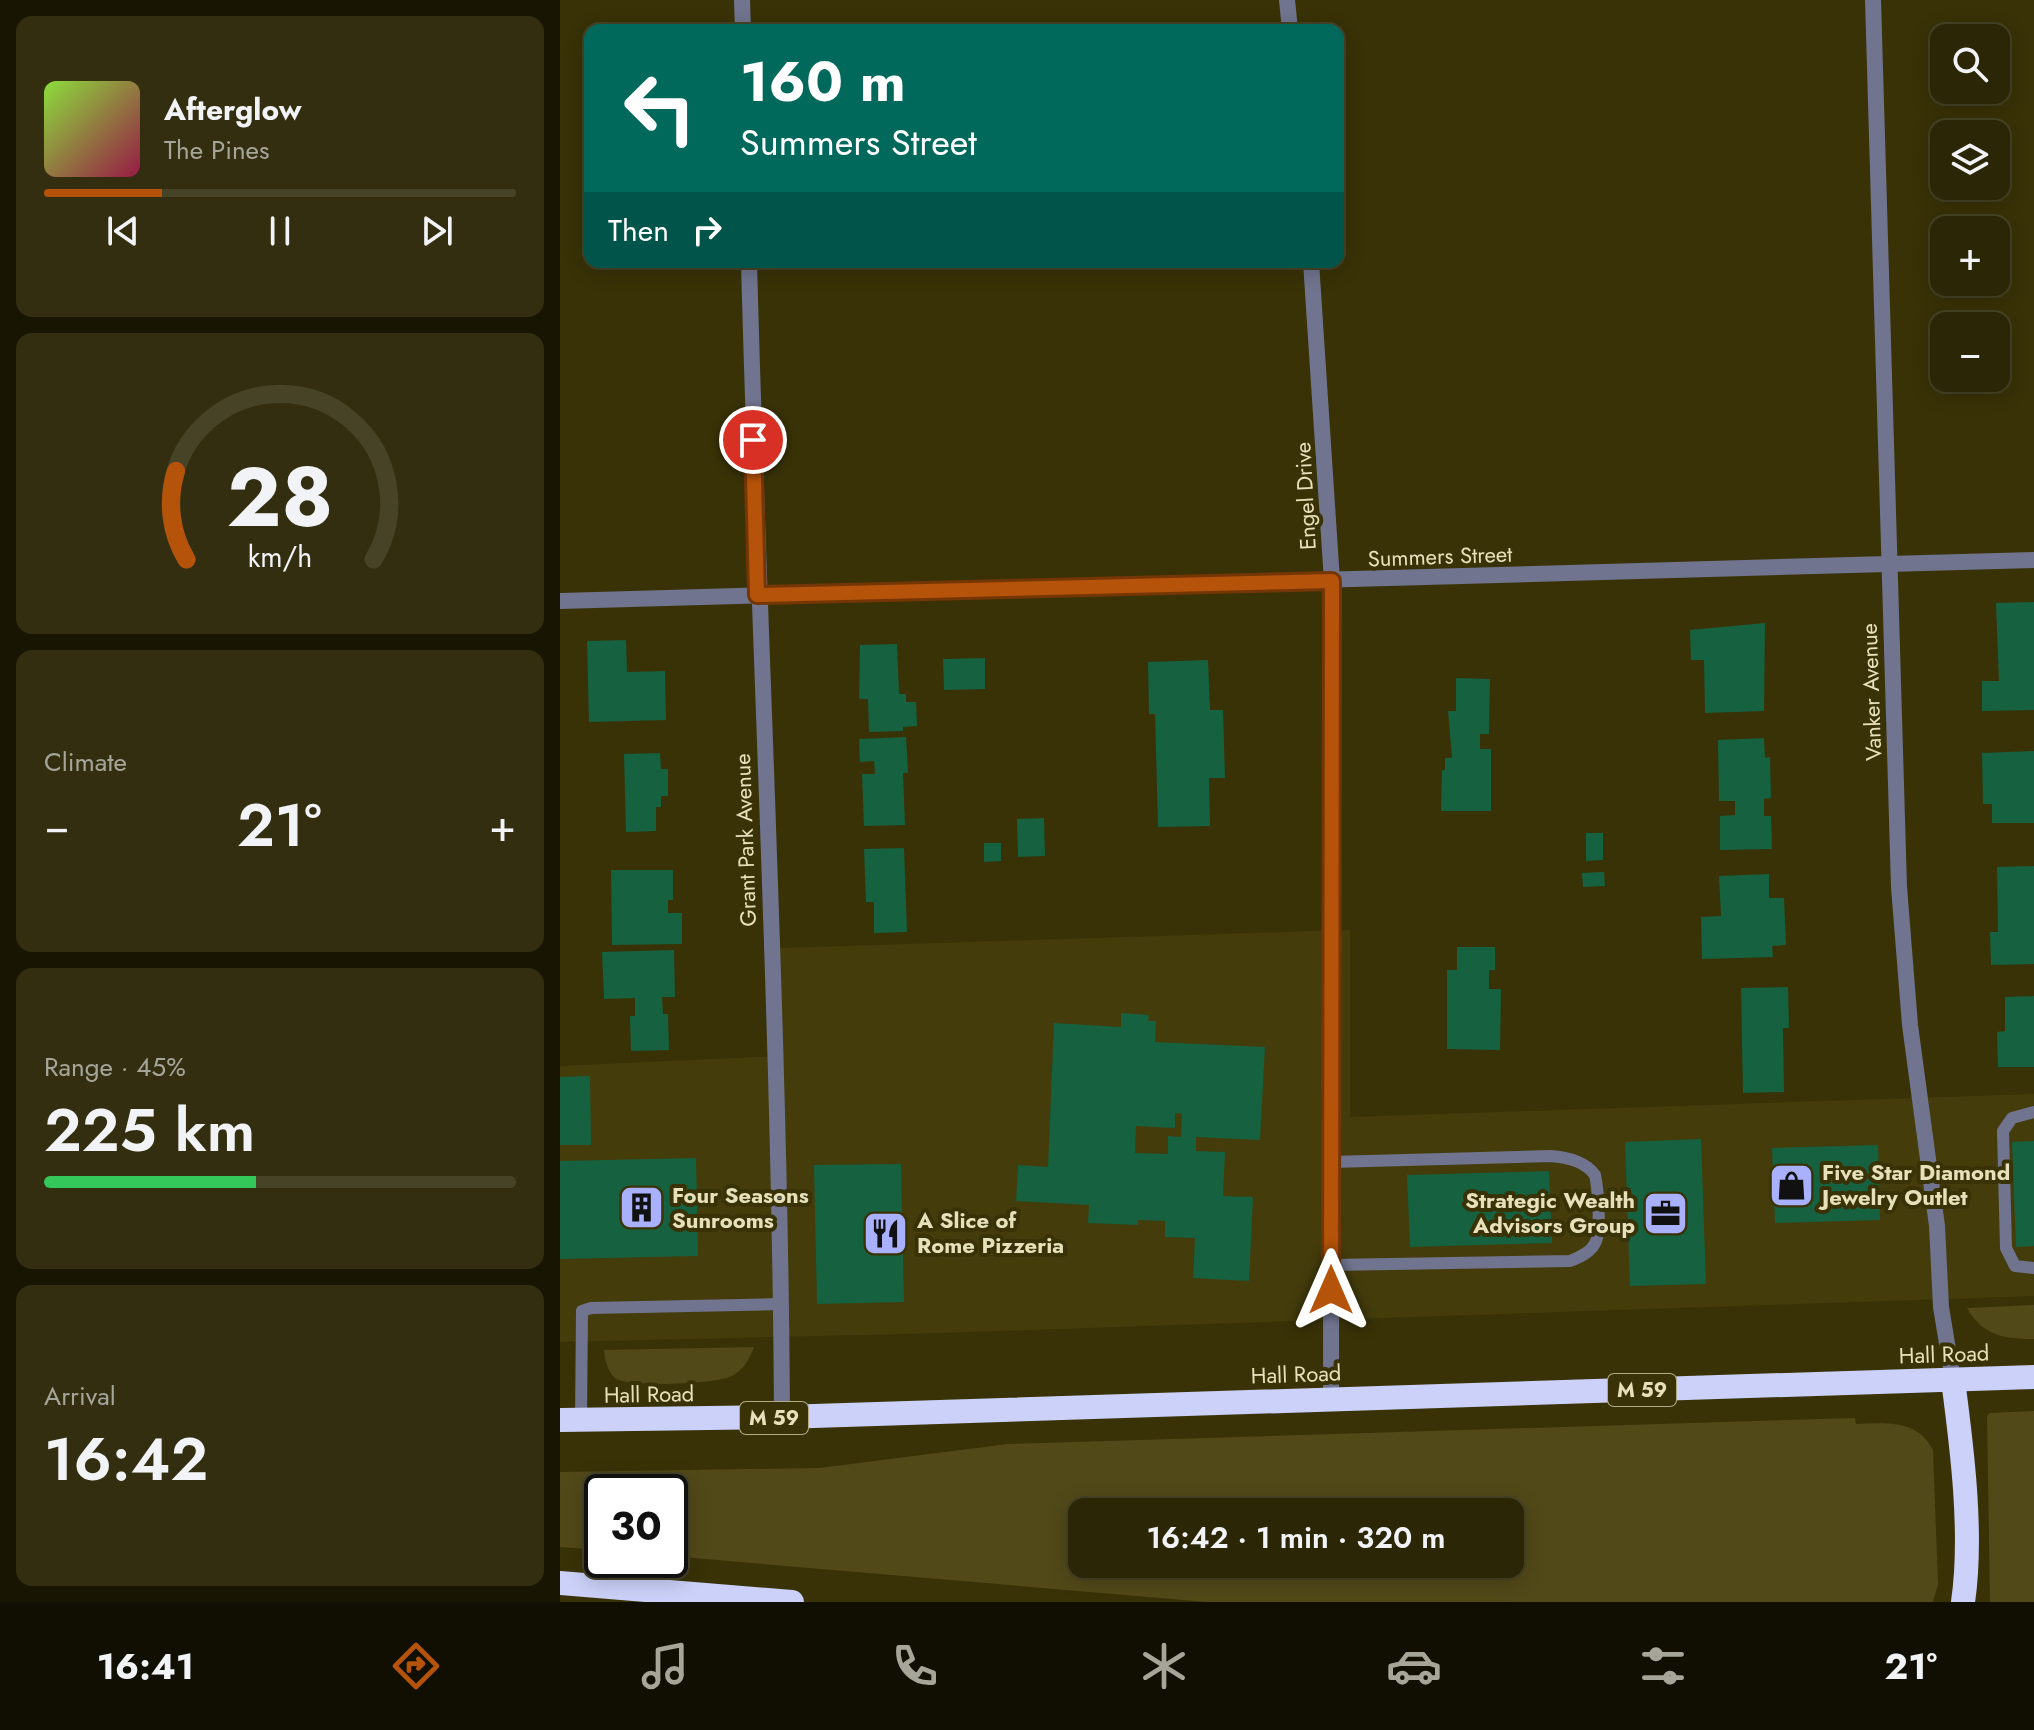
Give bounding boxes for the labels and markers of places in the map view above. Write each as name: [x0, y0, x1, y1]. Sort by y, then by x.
pin: [719, 406, 787, 474]
place label: Five Star Diamond Jewelry Outlet: [1818, 1156, 2010, 1213]
shop icon: Five Star Diamond Jewelry Outlet: [1767, 1161, 1815, 1209]
place label: Four Seasons Sunrooms: [672, 1179, 809, 1236]
building icon: Four Seasons Sunrooms: [617, 1184, 665, 1232]
place label: Strategic Wealth Advisors Group: [1465, 1184, 1635, 1241]
office icon: Strategic Wealth Advisors Group: [1642, 1189, 1690, 1237]
place label: A Slice of Rome Pizzeria: [916, 1204, 1064, 1261]
restaurant icon: A Slice of Rome Pizzeria: [862, 1209, 910, 1257]

